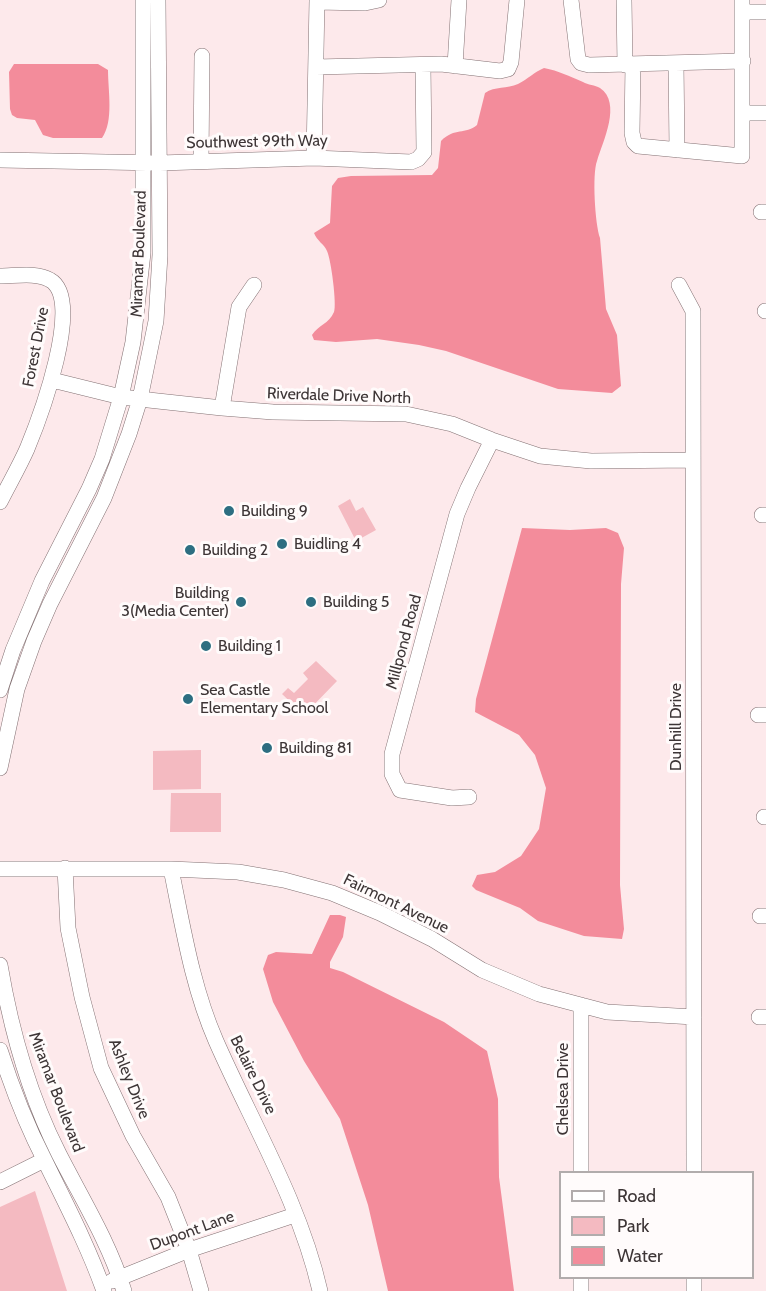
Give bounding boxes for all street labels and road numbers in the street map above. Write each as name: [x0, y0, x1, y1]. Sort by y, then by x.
street label: Southwest 99th Way: [186, 131, 328, 153]
street label: Miramar Boulevard: [127, 190, 151, 318]
street label: Forest Drive: [19, 305, 53, 389]
street label: Riverdale Drive North: [267, 384, 411, 408]
street label: Millpond Road: [382, 592, 426, 692]
street label: Dunhill Drive: [666, 683, 686, 771]
street label: Fairmont Avenue: [340, 870, 452, 938]
street label: Miramar Boulevard: [24, 1029, 88, 1155]
street label: Belaire Drive: [226, 1033, 280, 1117]
street label: Ashley Drive: [104, 1036, 154, 1122]
street label: Chelsea Drive: [553, 1043, 573, 1135]
street label: Dupont Lane: [147, 1207, 237, 1255]

